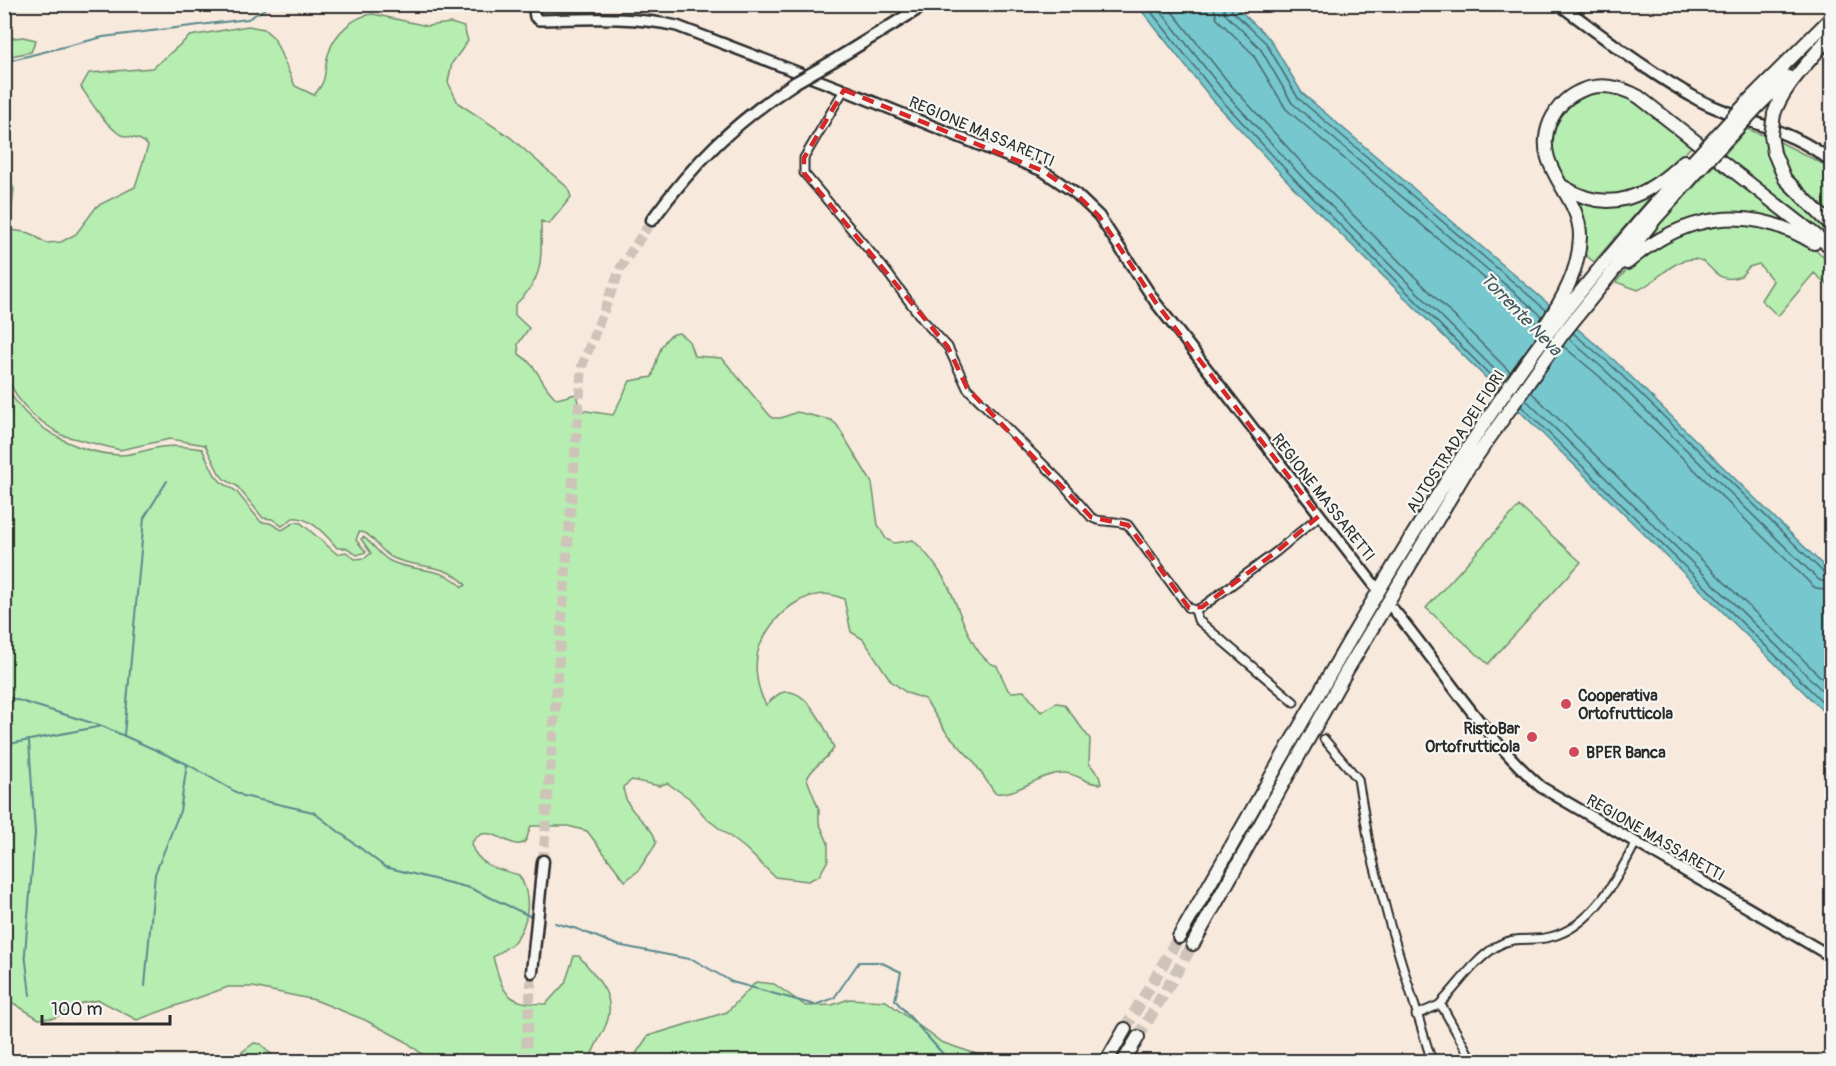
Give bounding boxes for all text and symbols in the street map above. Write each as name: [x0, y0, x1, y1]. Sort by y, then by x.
street label: REGIONE MASSARETTI: [906, 92, 1057, 172]
water label: Torrente Neva: [1475, 268, 1567, 362]
street label: AUTOSTRADA DEI FIORI: [1402, 366, 1509, 517]
street label: REGIONE MASSARETTI: [1267, 430, 1379, 565]
place label: Cooperativa Ortofrutticola: [1578, 686, 1673, 724]
marker: Cooperativa Ortofrutticola: [1559, 697, 1573, 711]
place label: RistoBar Ortofrutticola: [1425, 719, 1521, 757]
marker: RistoBar Ortofrutticola: [1525, 730, 1539, 744]
place label: BPER Banca: [1586, 743, 1666, 763]
marker: BPER Banca: [1567, 745, 1581, 759]
street label: REGIONE MASSARETTI: [1583, 790, 1728, 886]
scale bar: [42, 988, 170, 1026]
text: 100 m: [51, 998, 103, 1021]

